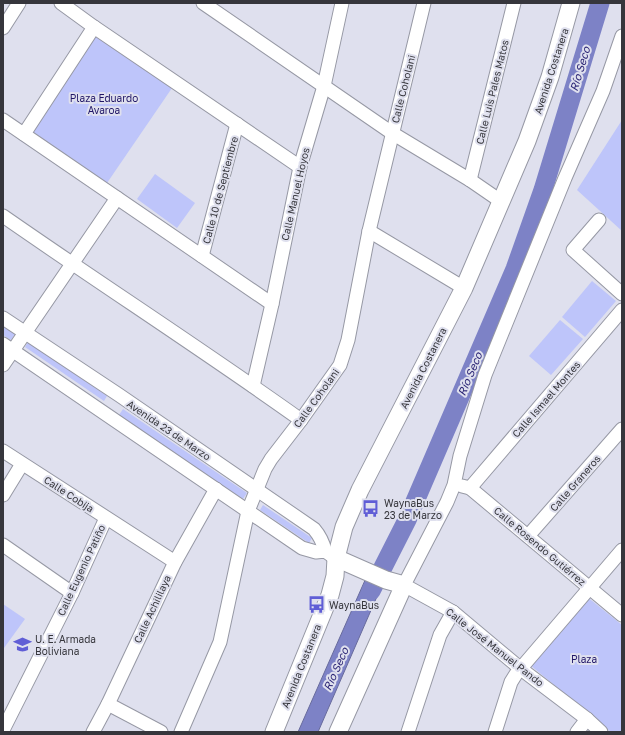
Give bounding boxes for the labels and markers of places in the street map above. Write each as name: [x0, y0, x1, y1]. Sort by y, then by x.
place label: WaynaBus 23 de Marzo: [384, 497, 442, 521]
bus stop icon: WaynaBus 23 de Marzo: [361, 499, 381, 519]
bus stop icon: WaynaBus: [306, 595, 326, 615]
place label: WaynaBus: [329, 599, 379, 611]
place label: U. E. Armada Boliviana: [35, 633, 96, 657]
school or university icon: U. E. Armada Boliviana: [12, 635, 32, 655]

